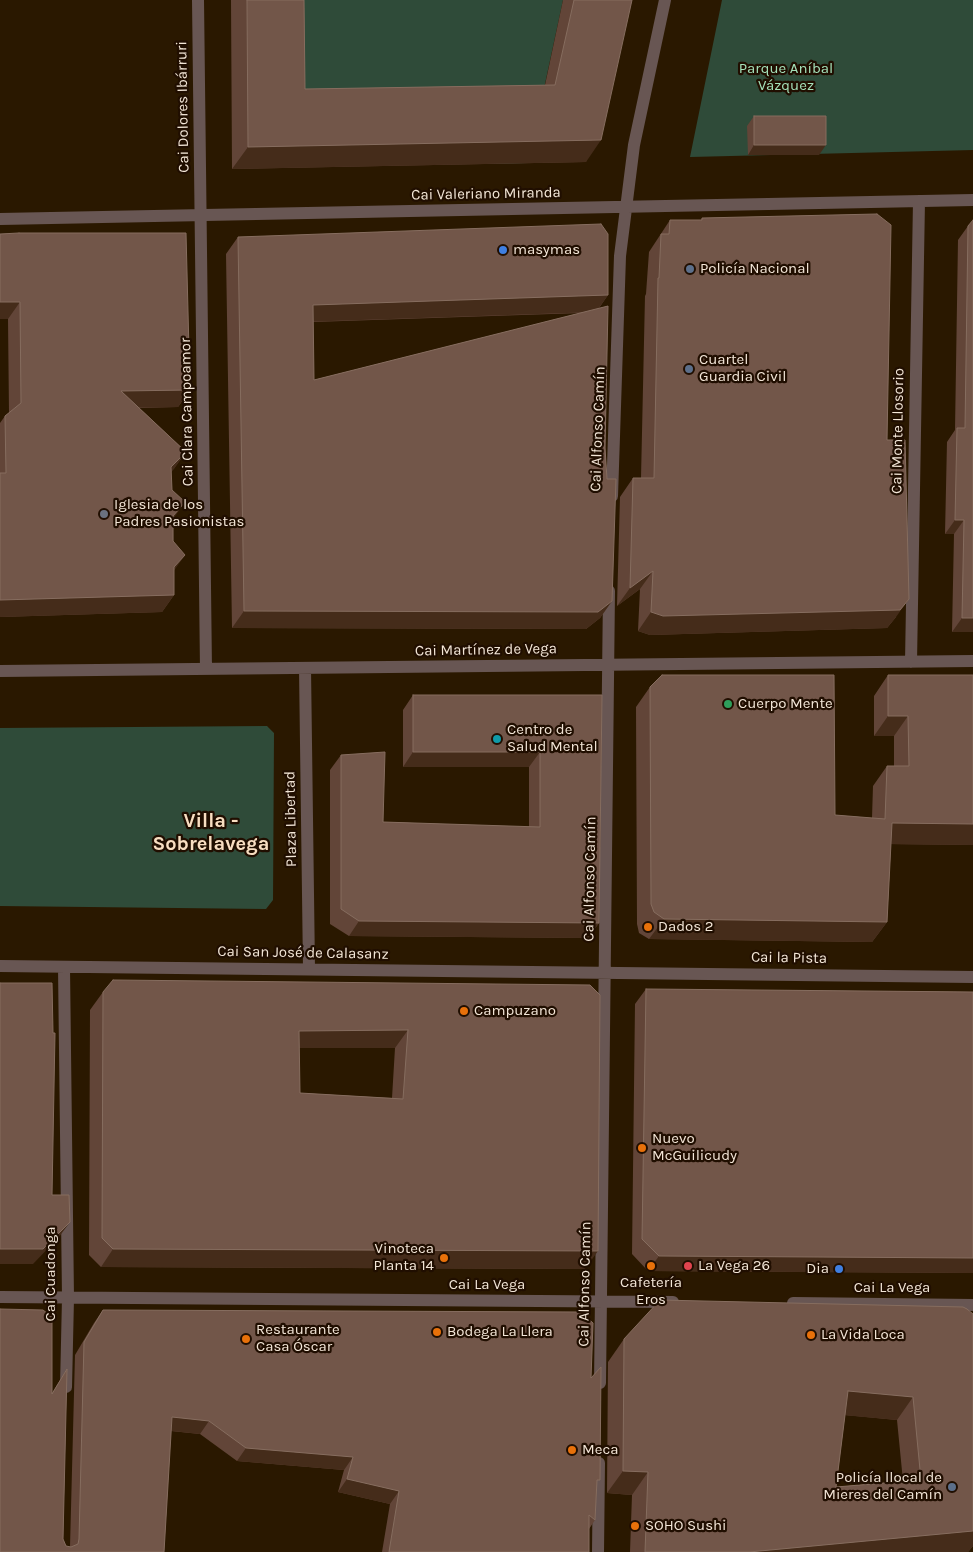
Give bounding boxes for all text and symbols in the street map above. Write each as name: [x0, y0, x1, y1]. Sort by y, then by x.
street label: Cai Dolores Ibárruri: [173, 41, 193, 173]
park label: Parque Aníbal Vázquez: [739, 60, 833, 95]
street label: Cai Valeriano Miranda: [411, 184, 561, 204]
place label: masymas: [513, 241, 580, 259]
marker: masymas: [497, 244, 509, 256]
place label: Policía Nacional: [700, 260, 810, 278]
marker: Policía Nacional: [684, 263, 696, 275]
street label: Cai Clara Campoamor: [177, 337, 197, 487]
place label: Cuartel Guardia Civil: [699, 351, 786, 386]
marker: Cuartel Guardia Civil: [683, 363, 695, 375]
street label: Cai Alfonso Camín: [587, 366, 609, 492]
street label: Cai Monte Llosorio: [888, 368, 908, 494]
place label: Iglesia de los Padres Pasionistas: [114, 496, 244, 531]
marker: Iglesia de los Padres Pasionistas: [98, 508, 110, 520]
street label: Cai Martínez de Vega: [415, 640, 557, 660]
place label: Cuerpo Mente: [738, 695, 833, 713]
marker: Cuerpo Mente: [722, 698, 734, 710]
place label: Centro de Salud Mental: [507, 721, 598, 756]
marker: Centro de Salud Mental: [491, 733, 503, 745]
street label: Plaza Libertad: [281, 771, 301, 867]
district label: Villa - Sobrelavega: [153, 809, 269, 856]
street label: Cai Alfonso Camín: [580, 816, 600, 942]
place label: Dados 2: [658, 918, 713, 936]
marker: Dados 2: [642, 921, 654, 933]
street label: Cai San José de Calasanz: [217, 943, 389, 963]
street label: Cai la Pista: [751, 948, 827, 968]
place label: Campuzano: [474, 1002, 556, 1020]
marker: Campuzano: [458, 1005, 470, 1017]
place label: Nuevo McGuilicudy: [652, 1130, 737, 1165]
marker: Nuevo McGuilicudy: [636, 1142, 648, 1154]
street label: Cai Alfonso Camín: [575, 1221, 595, 1347]
street label: Cai Cuadonga: [42, 1227, 60, 1321]
place label: Vinoteca Planta 14: [373, 1240, 434, 1275]
marker: Vinoteca Planta 14: [438, 1252, 450, 1264]
place label: La Vega 26: [698, 1257, 770, 1275]
marker: Cafetería Eros: [645, 1260, 657, 1272]
marker: La Vega 26: [682, 1260, 694, 1272]
place label: Dia: [806, 1260, 829, 1278]
marker: Dia: [833, 1263, 845, 1275]
place label: Cafetería Eros: [620, 1274, 682, 1309]
street label: Cai La Vega: [449, 1276, 525, 1294]
street label: Cai La Vega: [854, 1279, 930, 1297]
place label: Restaurante Casa Óscar: [256, 1321, 340, 1356]
place label: Bodega La Llera: [447, 1323, 553, 1341]
marker: Bodega La Llera: [431, 1326, 443, 1338]
place label: La Vida Loca: [821, 1326, 905, 1344]
marker: La Vida Loca: [805, 1329, 817, 1341]
marker: Restaurante Casa Óscar: [240, 1333, 252, 1345]
place label: Meca: [582, 1441, 618, 1459]
marker: Meca: [566, 1444, 578, 1456]
place label: Policía llocal de Mieres del Camín: [823, 1469, 942, 1504]
marker: Policía llocal de Mieres del Camín: [946, 1481, 958, 1493]
place label: SOHO Sushi: [645, 1517, 727, 1535]
marker: SOHO Sushi: [629, 1520, 641, 1532]

